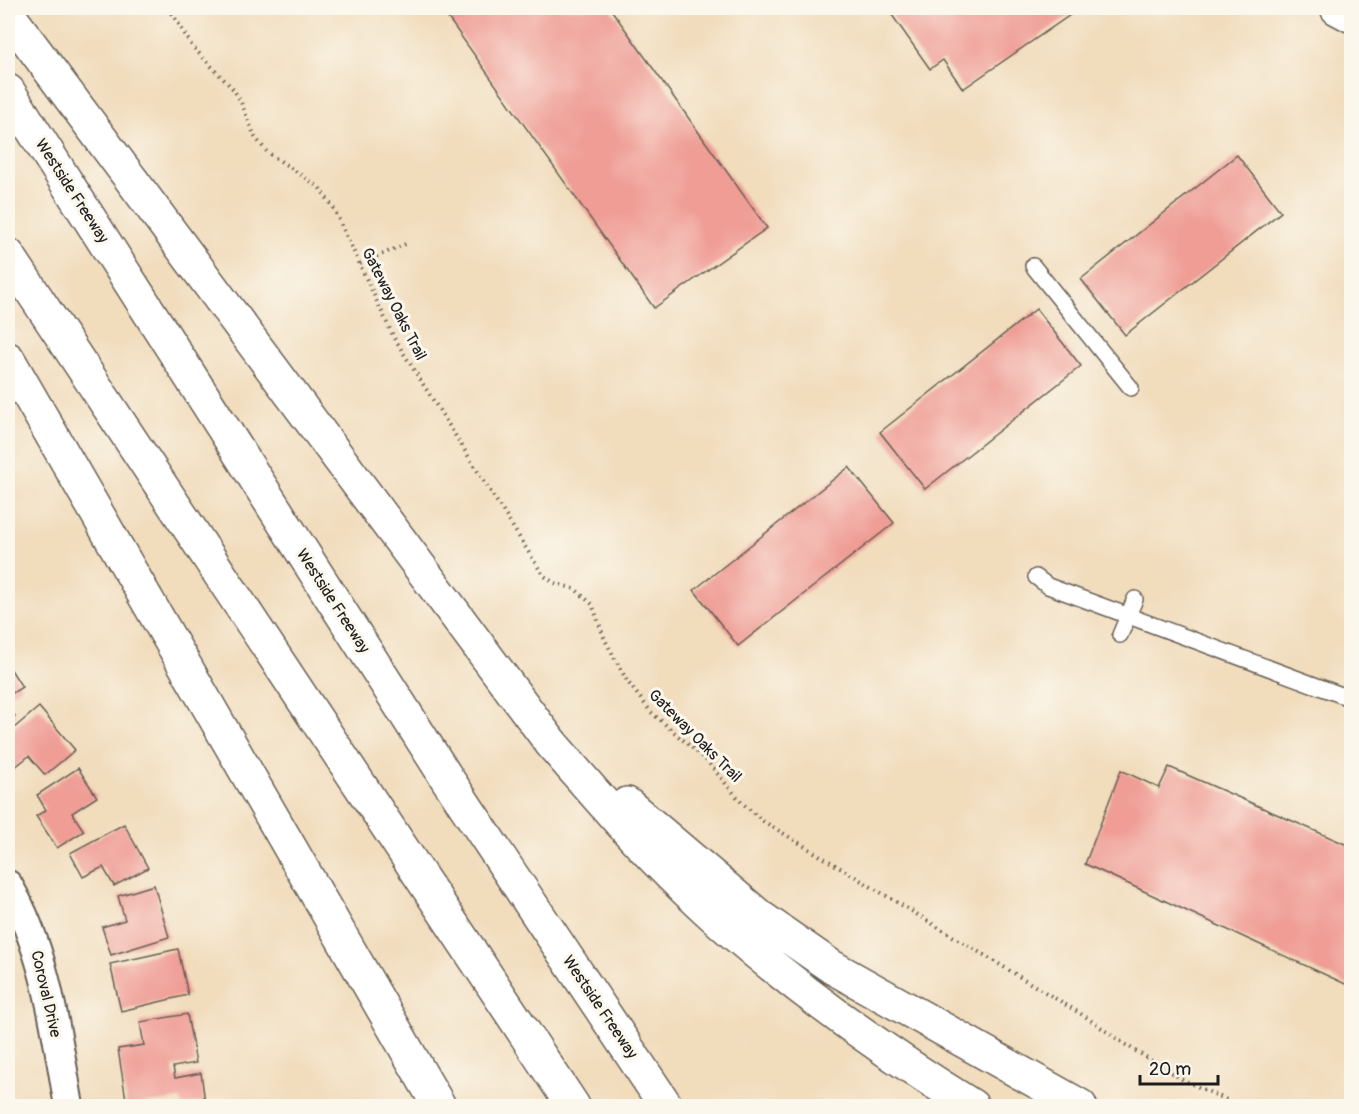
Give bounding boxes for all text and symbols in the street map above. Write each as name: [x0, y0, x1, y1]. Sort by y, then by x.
street label: Westside Freeway: [31, 135, 113, 247]
street label: Gateway Oaks Trail: [357, 244, 431, 364]
street label: Westside Freeway: [292, 545, 374, 657]
street label: Gateway Oaks Trail: [644, 685, 746, 787]
street label: Coroval Drive: [26, 949, 66, 1039]
street label: Westside Freeway: [558, 952, 642, 1063]
scale bar: [1140, 1048, 1218, 1086]
text: 20 m: [1149, 1058, 1191, 1081]

